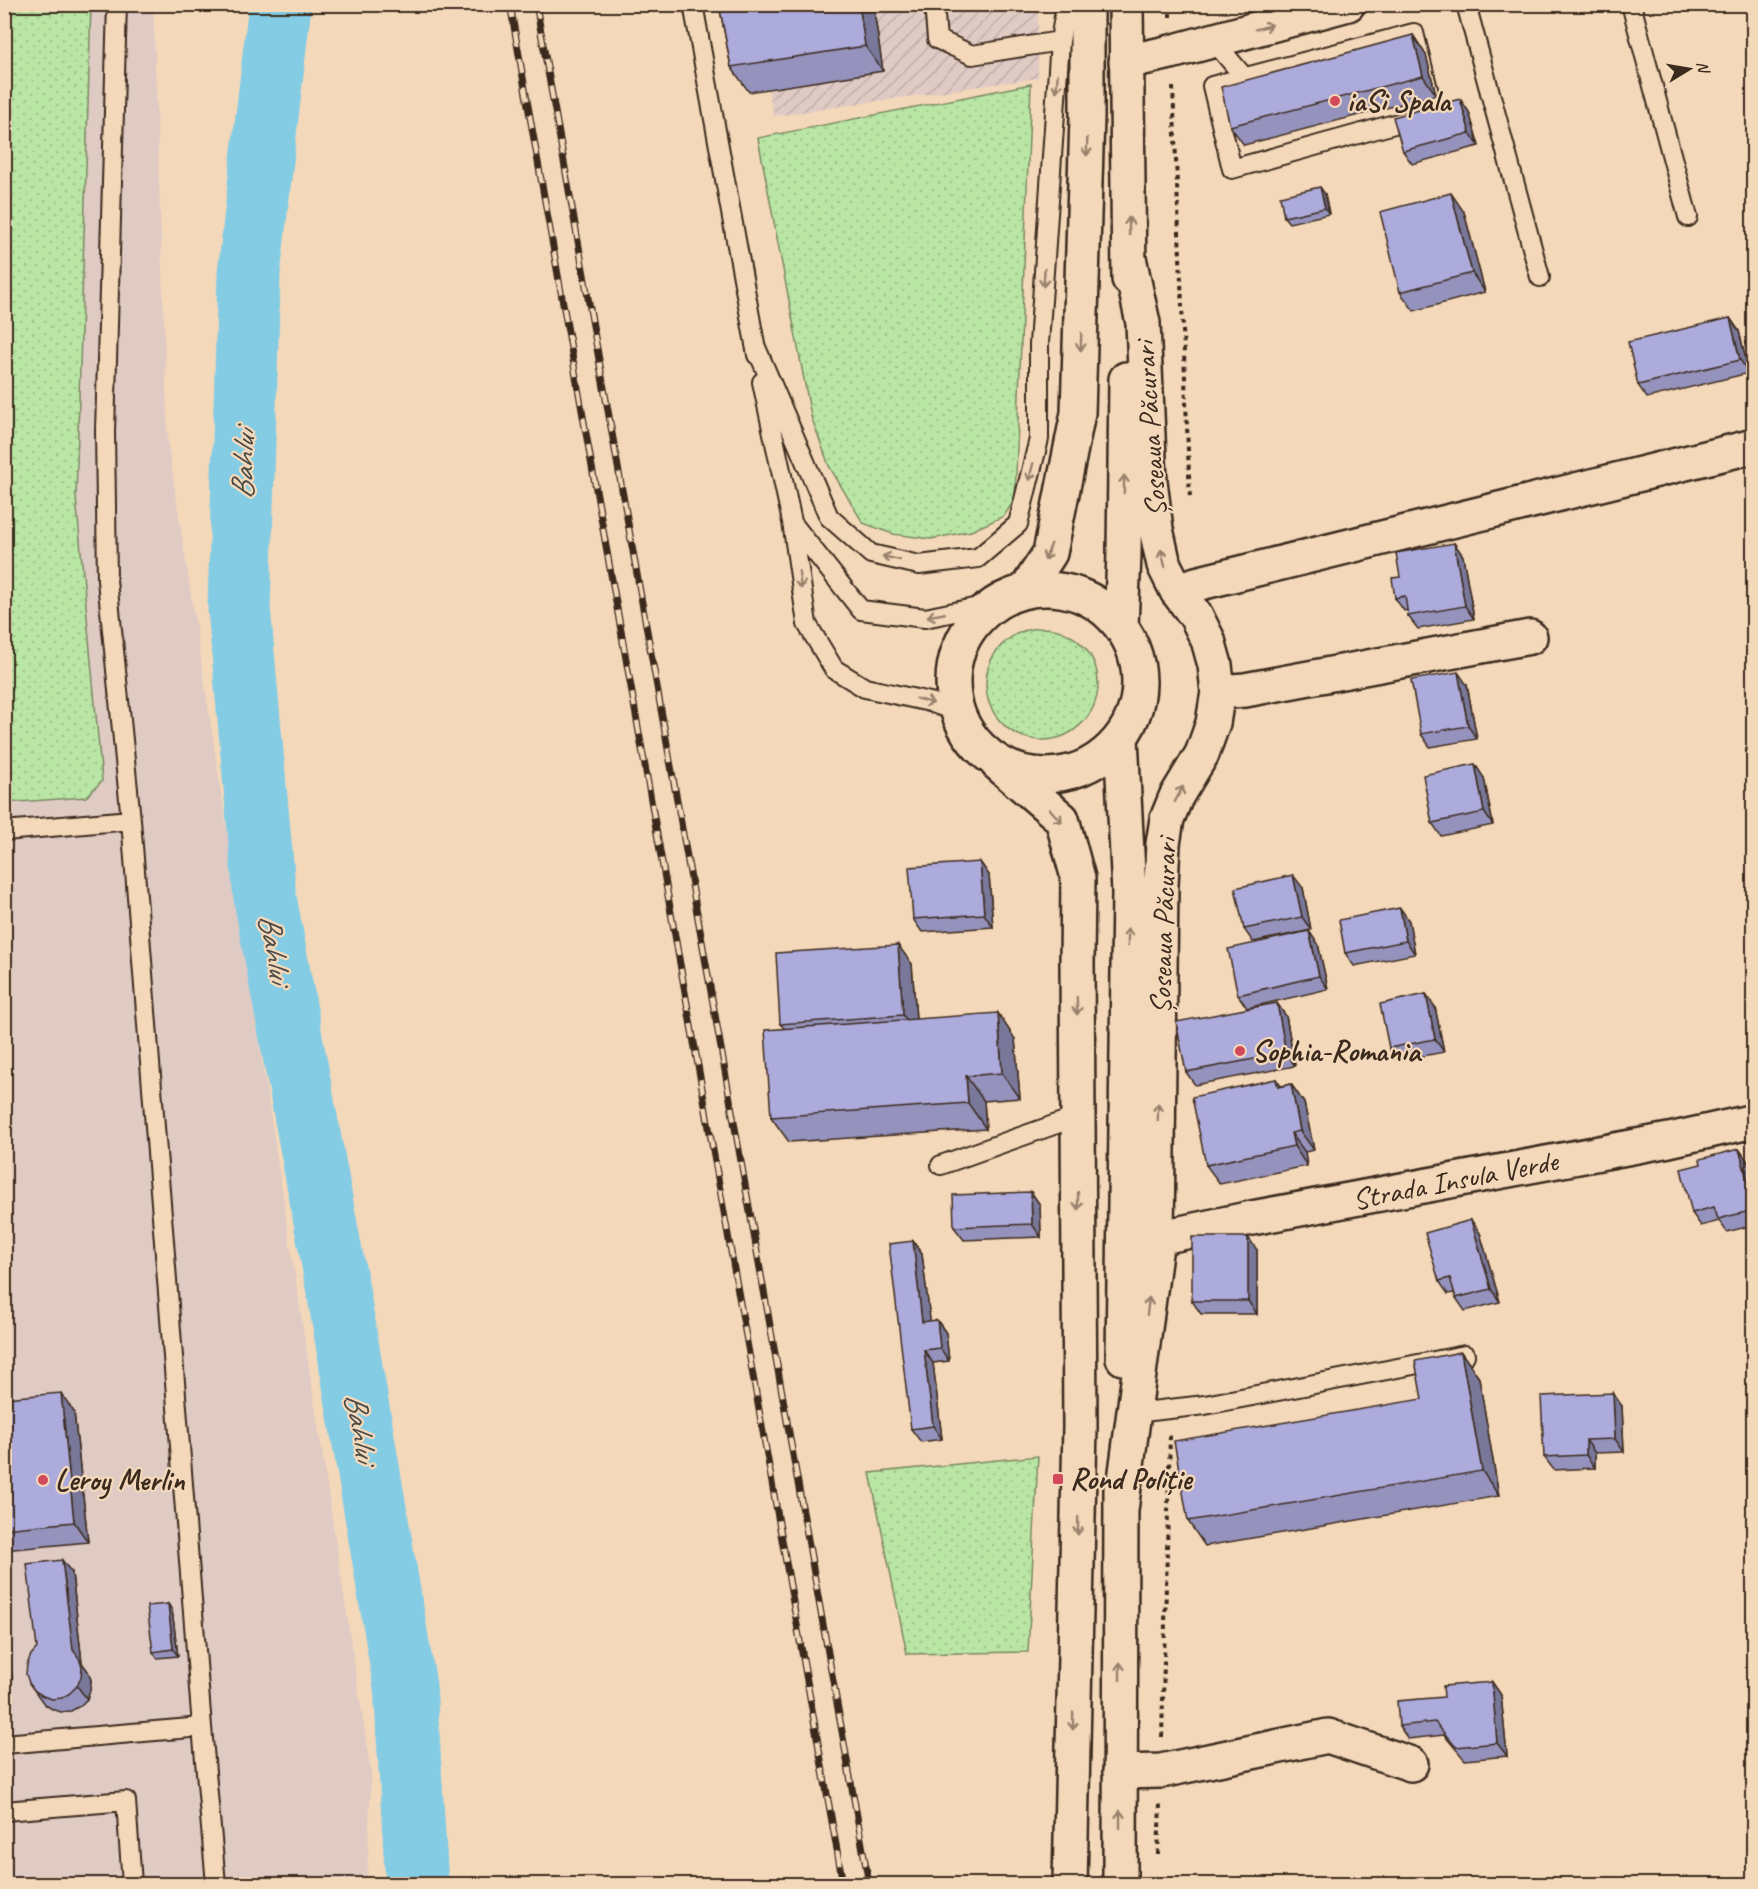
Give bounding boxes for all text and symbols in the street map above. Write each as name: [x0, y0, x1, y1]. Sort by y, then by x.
one-way arrow: [1255, 21, 1274, 32]
north arrow: [1659, 39, 1719, 99]
text: N: [1692, 60, 1714, 76]
one-way arrow: [1051, 73, 1062, 93]
place label: iaSi Spala: [1347, 82, 1453, 120]
marker: iaSi Spala: [1328, 94, 1342, 108]
one-way arrow: [1081, 136, 1092, 156]
one-way arrow: [1123, 216, 1135, 236]
one-way arrow: [1038, 268, 1049, 288]
one-way arrow: [1075, 331, 1087, 351]
street label: Șoseaua Păcurari: [1125, 337, 1175, 518]
water label: Bahlui: [221, 422, 265, 500]
one-way arrow: [1024, 462, 1036, 481]
one-way arrow: [1118, 474, 1130, 494]
one-way arrow: [1042, 543, 1053, 561]
one-way arrow: [1156, 549, 1168, 568]
one-way arrow: [881, 552, 900, 564]
one-way arrow: [795, 570, 806, 589]
one-way arrow: [927, 610, 946, 622]
one-way arrow: [915, 696, 934, 708]
one-way arrow: [1173, 785, 1185, 803]
one-way arrow: [1049, 807, 1063, 823]
street label: Șoseaua Păcurari: [1141, 834, 1185, 1015]
water label: Bahlui: [249, 911, 303, 993]
one-way arrow: [1123, 928, 1134, 948]
one-way arrow: [1072, 995, 1083, 1015]
place label: Sophia-Romania: [1252, 1032, 1423, 1070]
marker: Sophia-Romania: [1233, 1044, 1247, 1058]
one-way arrow: [1152, 1102, 1164, 1122]
street label: Strada Insula Verde: [1349, 1141, 1563, 1218]
one-way arrow: [1072, 1190, 1084, 1210]
one-way arrow: [1142, 1297, 1153, 1317]
water label: Bahlui: [335, 1390, 389, 1472]
place label: Rond Poliție: [1070, 1460, 1193, 1498]
place label: Leroy Merlin: [55, 1461, 186, 1500]
marker: Rond Poliție: [1051, 1472, 1065, 1486]
marker: Leroy Merlin: [36, 1473, 50, 1487]
one-way arrow: [1072, 1516, 1083, 1536]
one-way arrow: [1115, 1662, 1126, 1682]
one-way arrow: [1068, 1711, 1079, 1731]
one-way arrow: [1114, 1809, 1126, 1829]

